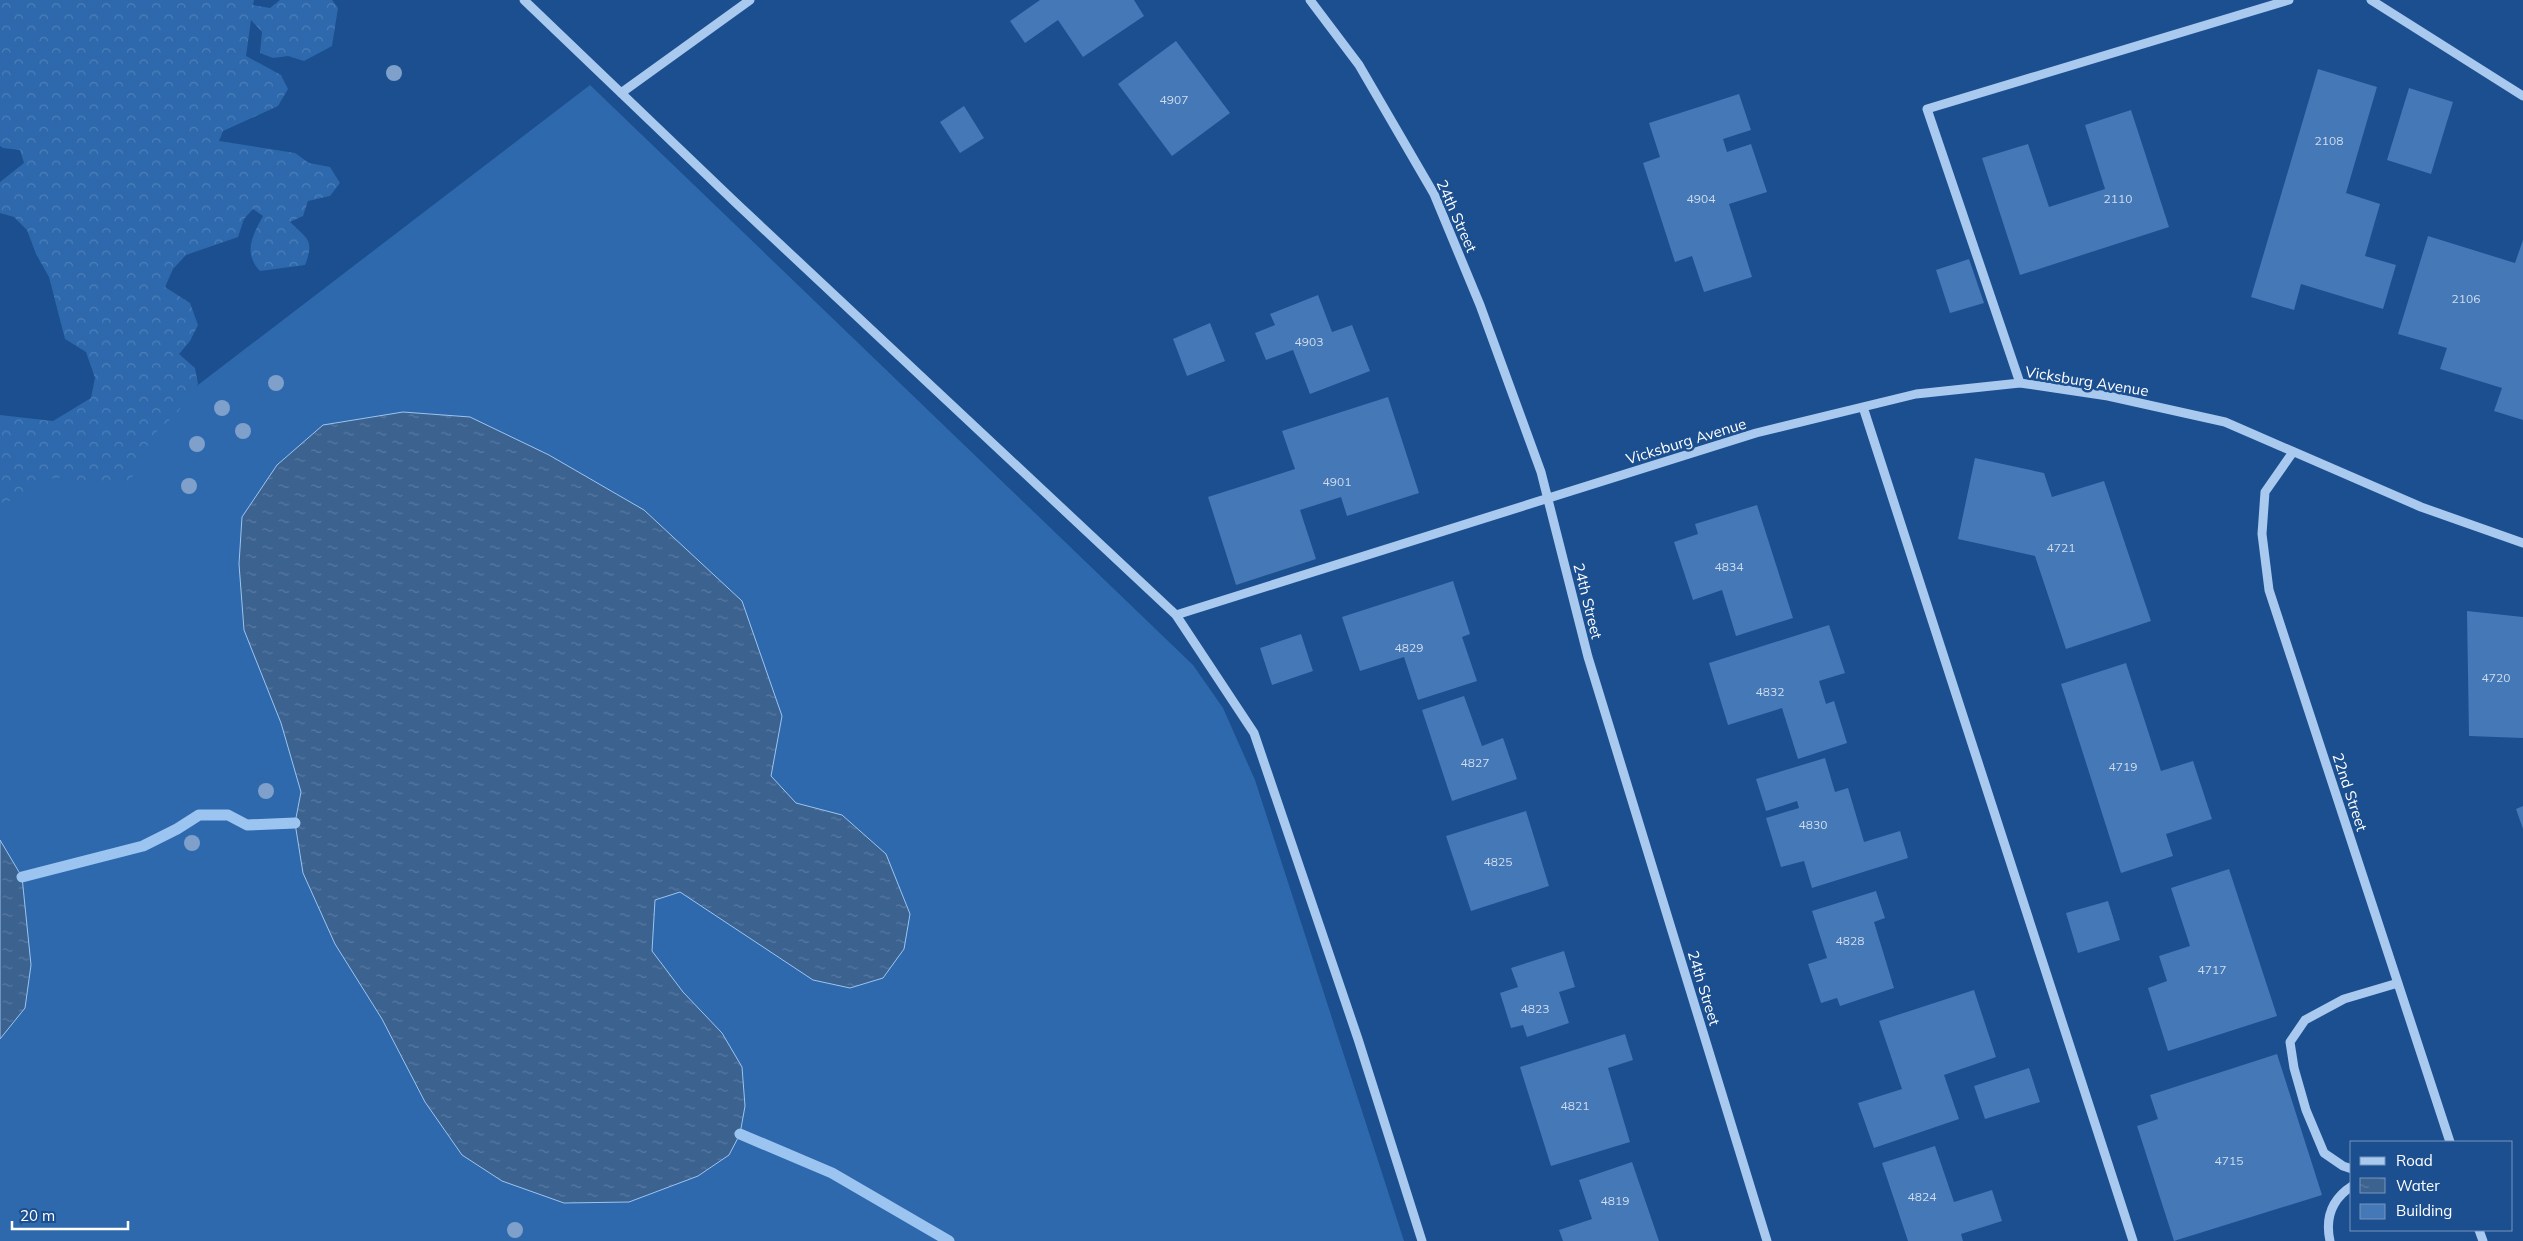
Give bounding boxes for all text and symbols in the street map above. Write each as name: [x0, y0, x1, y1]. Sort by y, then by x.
house number: 4907: [1160, 92, 1188, 107]
house number: 2108: [2315, 133, 2343, 148]
street label: 24th Street: [1433, 177, 1481, 255]
house number: 4904: [1687, 191, 1715, 206]
house number: 2110: [2104, 191, 2132, 206]
house number: 2106: [2452, 291, 2480, 306]
house number: 4903: [1295, 334, 1323, 349]
street label: Vicksburg Avenue: [2024, 362, 2150, 400]
street label: Vicksburg Avenue: [1624, 414, 1748, 468]
house number: 4901: [1323, 474, 1351, 489]
house number: 4721: [2047, 540, 2075, 555]
house number: 4834: [1715, 559, 1743, 574]
street label: 24th Street: [1569, 561, 1607, 641]
house number: 4829: [1395, 640, 1423, 655]
house number: 4720: [2482, 670, 2510, 685]
house number: 4832: [1756, 684, 1784, 699]
street label: 22nd Street: [2328, 750, 2372, 834]
house number: 4827: [1461, 755, 1489, 770]
house number: 4719: [2109, 759, 2137, 774]
house number: 4830: [1799, 817, 1827, 832]
house number: 4825: [1484, 854, 1512, 869]
house number: 4828: [1836, 933, 1864, 948]
street label: 24th Street: [1684, 948, 1724, 1028]
house number: 4717: [2198, 962, 2226, 977]
house number: 4823: [1521, 1001, 1549, 1016]
house number: 4821: [1561, 1098, 1589, 1113]
legend: [2350, 1141, 2513, 1231]
text: Road: [2396, 1151, 2433, 1170]
house number: 4715: [2215, 1153, 2243, 1168]
text: Water: [2396, 1176, 2440, 1195]
house number: 4824: [1908, 1189, 1936, 1204]
house number: 4819: [1601, 1193, 1629, 1208]
scale bar: [12, 1198, 129, 1230]
text: Building: [2396, 1201, 2452, 1220]
text: 20 m: [20, 1206, 55, 1225]

